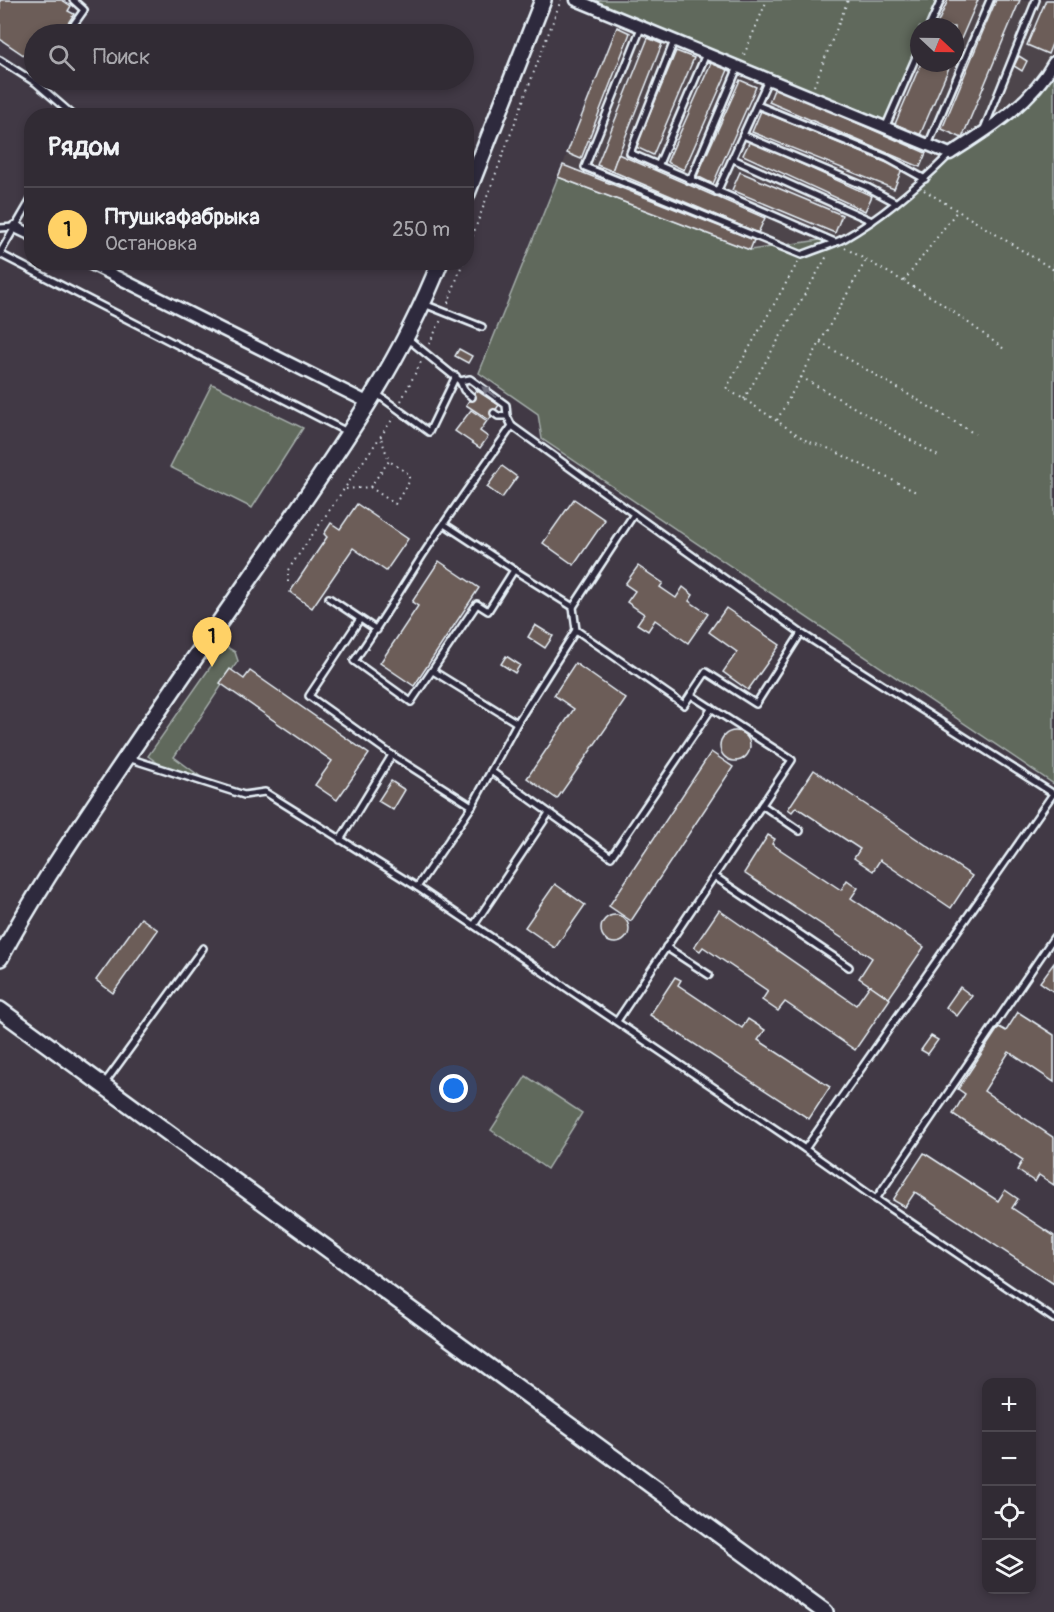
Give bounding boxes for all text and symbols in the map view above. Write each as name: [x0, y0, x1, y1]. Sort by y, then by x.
north arrow: [910, 18, 964, 72]
search box: [24, 24, 474, 90]
icon: search: [45, 41, 78, 74]
text: Поиск: [93, 43, 150, 71]
text: Рядом: [48, 131, 120, 163]
text: Птушкафабрыка: [105, 203, 260, 231]
text: 1: [64, 217, 71, 242]
text: 250 m: [392, 217, 450, 242]
text: Остановка: [105, 231, 197, 256]
one-way arrow: [481, 386, 497, 398]
pin: 1: [192, 618, 232, 667]
your location: [439, 1074, 468, 1103]
map controls: [982, 1378, 1036, 1594]
button: +: [982, 1378, 1036, 1432]
button: −: [982, 1432, 1036, 1486]
button: locate: [982, 1486, 1036, 1540]
button: layers: [982, 1540, 1036, 1594]

